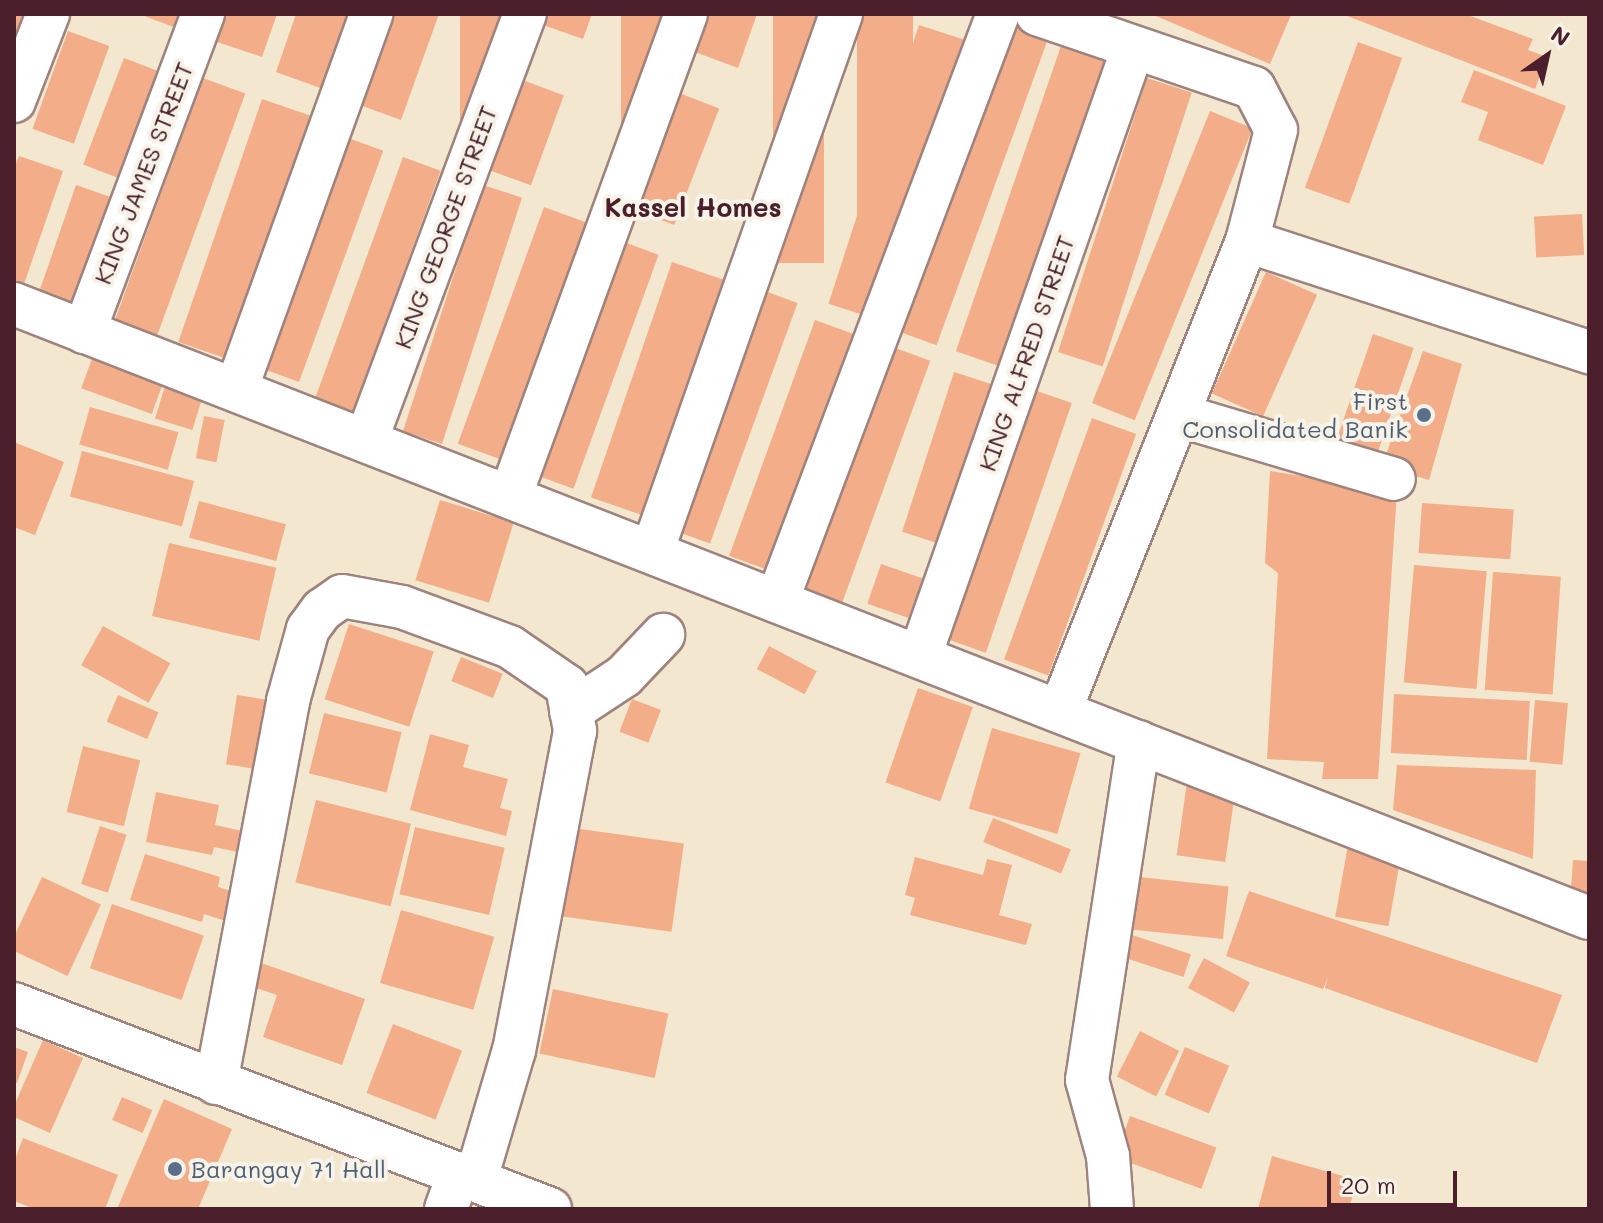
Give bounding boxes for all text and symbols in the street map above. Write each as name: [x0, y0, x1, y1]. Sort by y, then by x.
north arrow: [1507, 16, 1587, 96]
text: N: [1546, 19, 1576, 52]
street label: KING JAMES STREET: [87, 58, 199, 288]
street label: KING GEORGE STREET: [388, 102, 502, 352]
district label: Kassel Homes: [604, 192, 782, 224]
street label: KING ALFRED STREET: [972, 231, 1080, 475]
place label: First Consolidated Banik: [1182, 387, 1408, 443]
marker: First Consolidated Banik: [1415, 406, 1433, 424]
place label: Barangay 71 Hall: [191, 1155, 386, 1183]
scale bar: [1331, 1155, 1461, 1205]
marker: Barangay 71 Hall: [166, 1160, 184, 1178]
text: 20 m: [1341, 1169, 1396, 1200]

